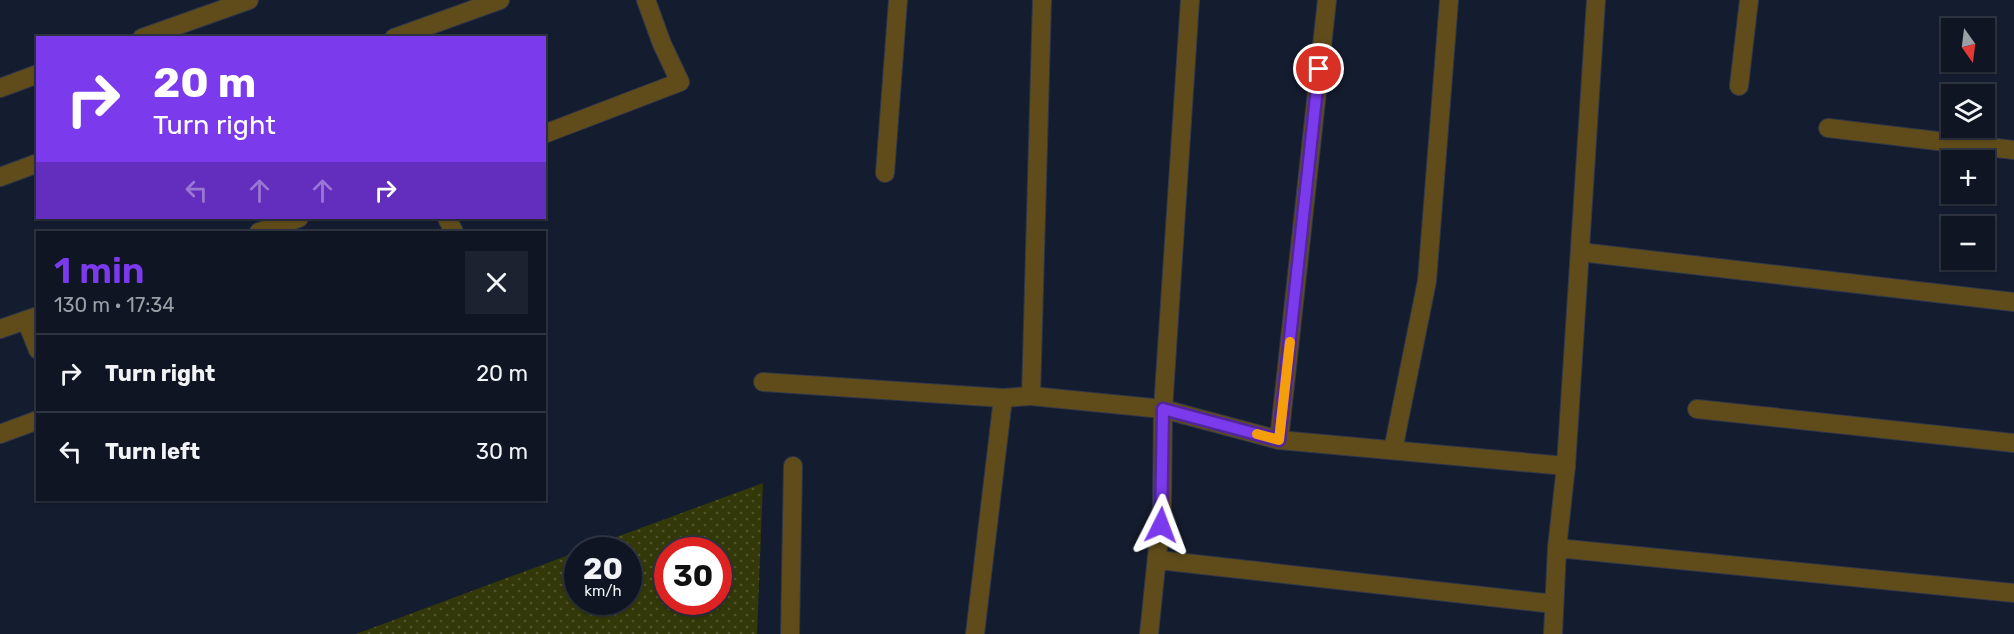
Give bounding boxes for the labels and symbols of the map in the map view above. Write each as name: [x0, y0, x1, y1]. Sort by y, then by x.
north arrow: [1941, 18, 1995, 72]
pin: [1293, 43, 1344, 94]
position arrow: [1129, 493, 1193, 557]
speed limit sign: 30: [654, 537, 732, 615]

